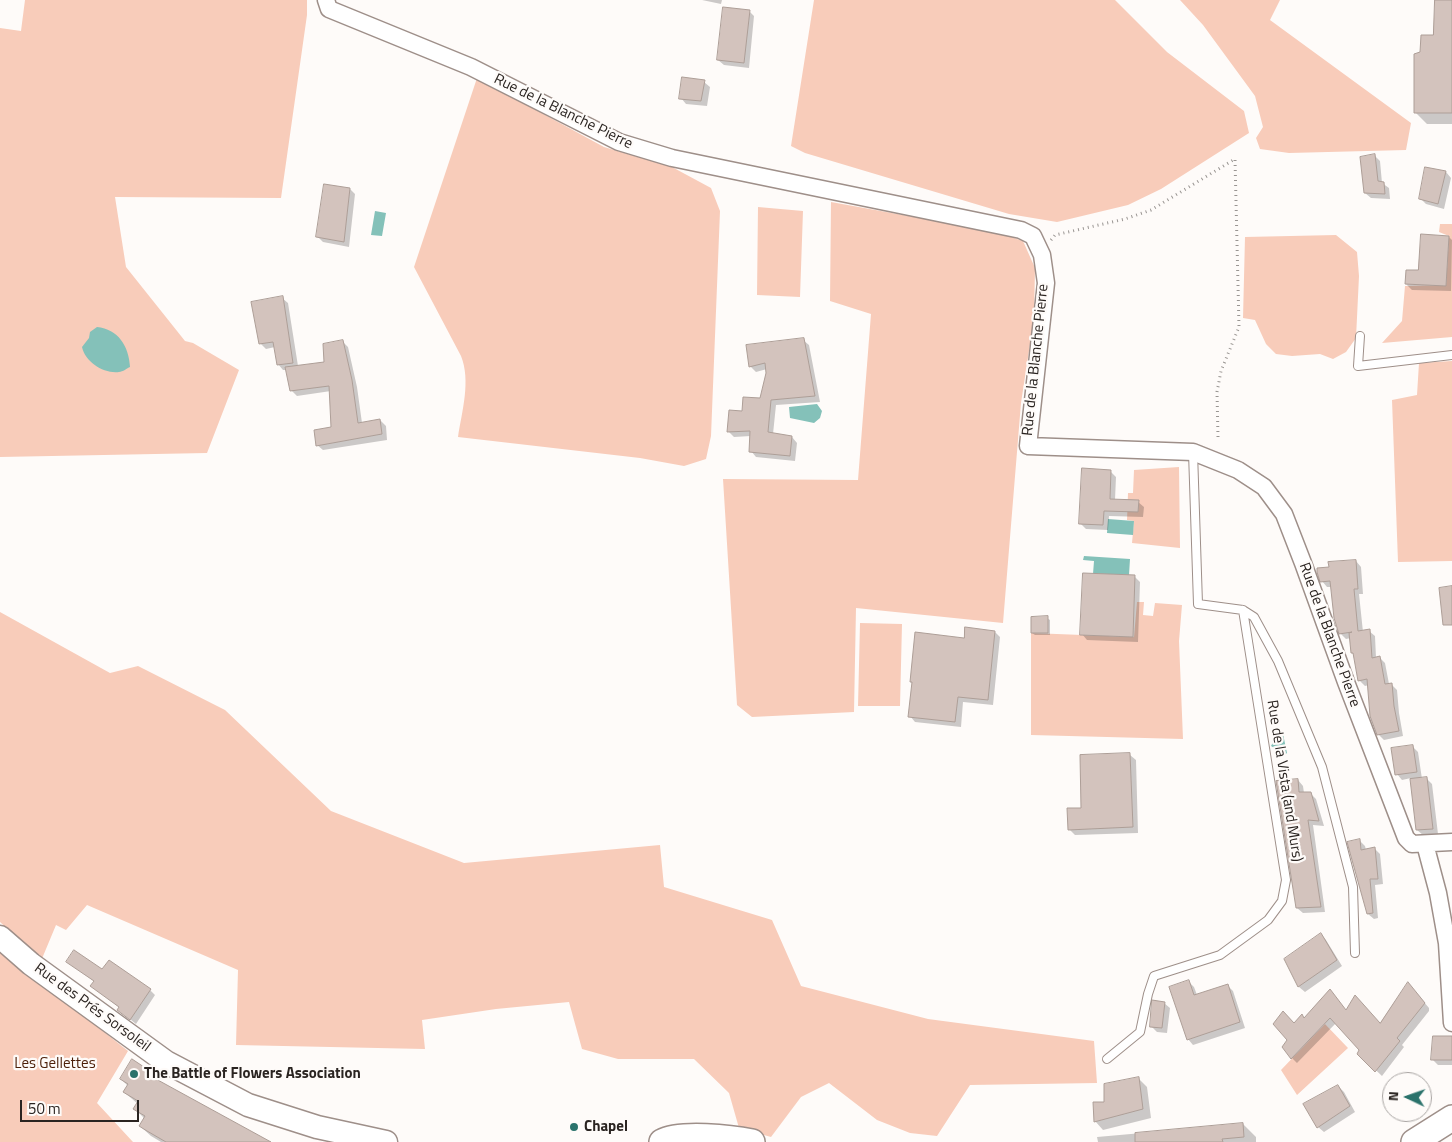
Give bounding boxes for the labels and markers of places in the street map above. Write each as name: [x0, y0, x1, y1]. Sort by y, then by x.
place label: The Battle of Flowers Association: [144, 1065, 361, 1083]
marker: The Battle of Flowers Association: [128, 1068, 140, 1080]
place label: Chapel: [584, 1118, 628, 1136]
marker: Chapel: [568, 1121, 580, 1133]

